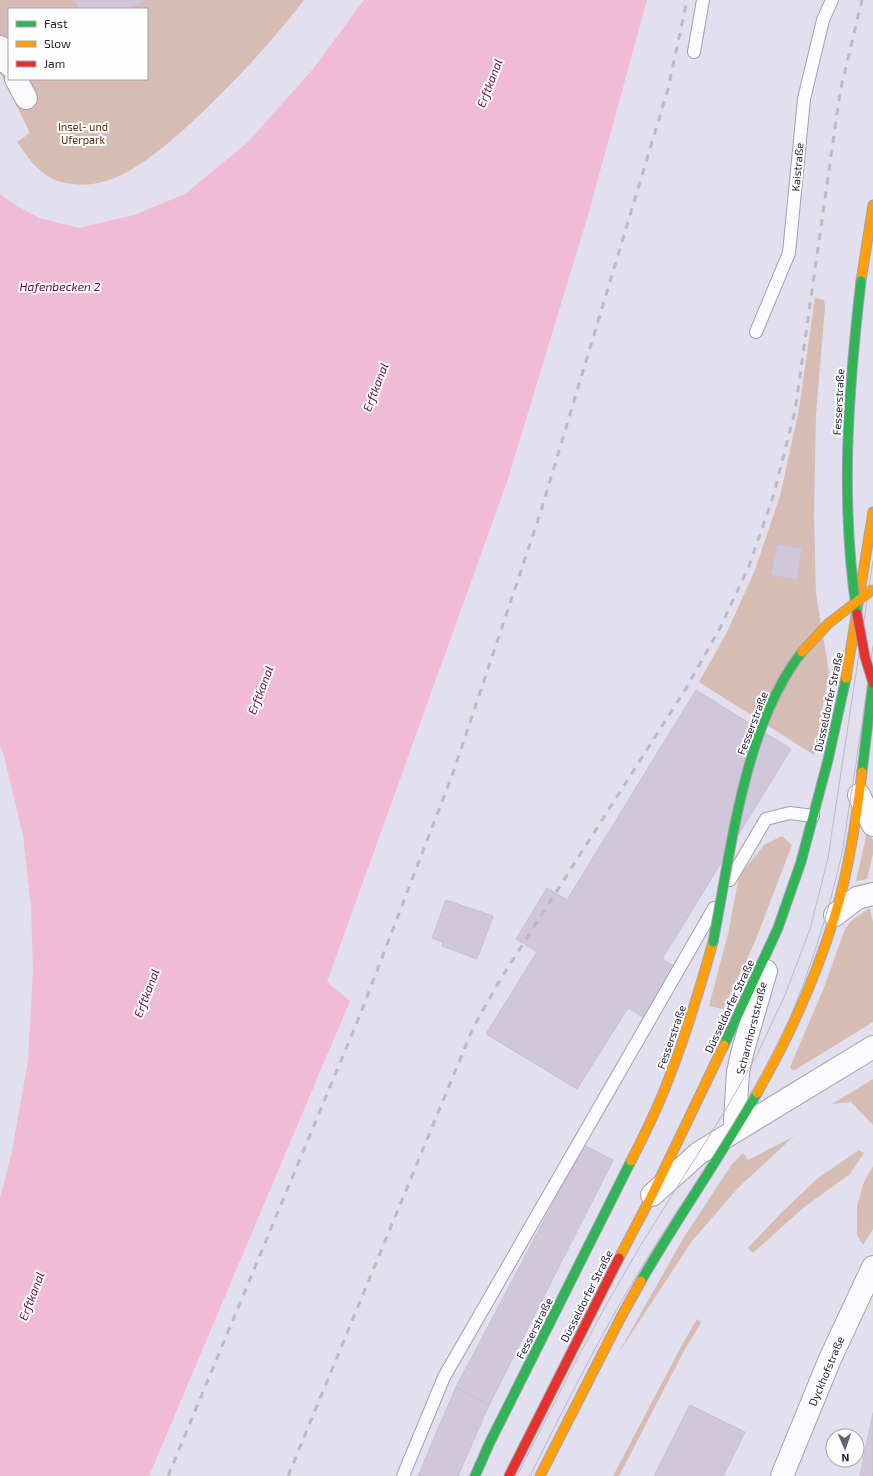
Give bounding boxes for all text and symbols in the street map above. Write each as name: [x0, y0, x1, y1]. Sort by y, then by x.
legend: [8, 8, 148, 80]
text: Fast: [44, 16, 68, 30]
text: Slow: [44, 36, 71, 50]
text: Jam: [44, 56, 65, 70]
water label: Erftkanal: [473, 57, 505, 109]
park label: Insel- und Uferpark: [58, 120, 108, 146]
street label: Kaistraße: [788, 142, 806, 192]
water label: Hafenbecken 2: [20, 279, 101, 293]
water label: Erftkanal: [359, 361, 391, 413]
street label: Fesserstraße: [830, 368, 846, 436]
street label: Düsseldorfer Straße: [811, 651, 845, 753]
water label: Erftkanal: [244, 664, 276, 716]
street label: Fesserstraße: [734, 689, 770, 756]
street label: Düsseldorfer Straße: [702, 957, 756, 1055]
water label: Erftkanal: [130, 967, 162, 1019]
street label: Scharnhorststraße: [733, 980, 769, 1076]
street label: Fesserstraße: [654, 1003, 688, 1071]
street label: Düsseldorfer Straße: [557, 1248, 615, 1344]
water label: Erftkanal: [15, 1270, 47, 1322]
street label: Fesserstraße: [513, 1295, 555, 1361]
street label: Dyckhofstraße: [805, 1334, 847, 1408]
north arrow: [825, 1428, 865, 1468]
text: N: [841, 1452, 850, 1465]

